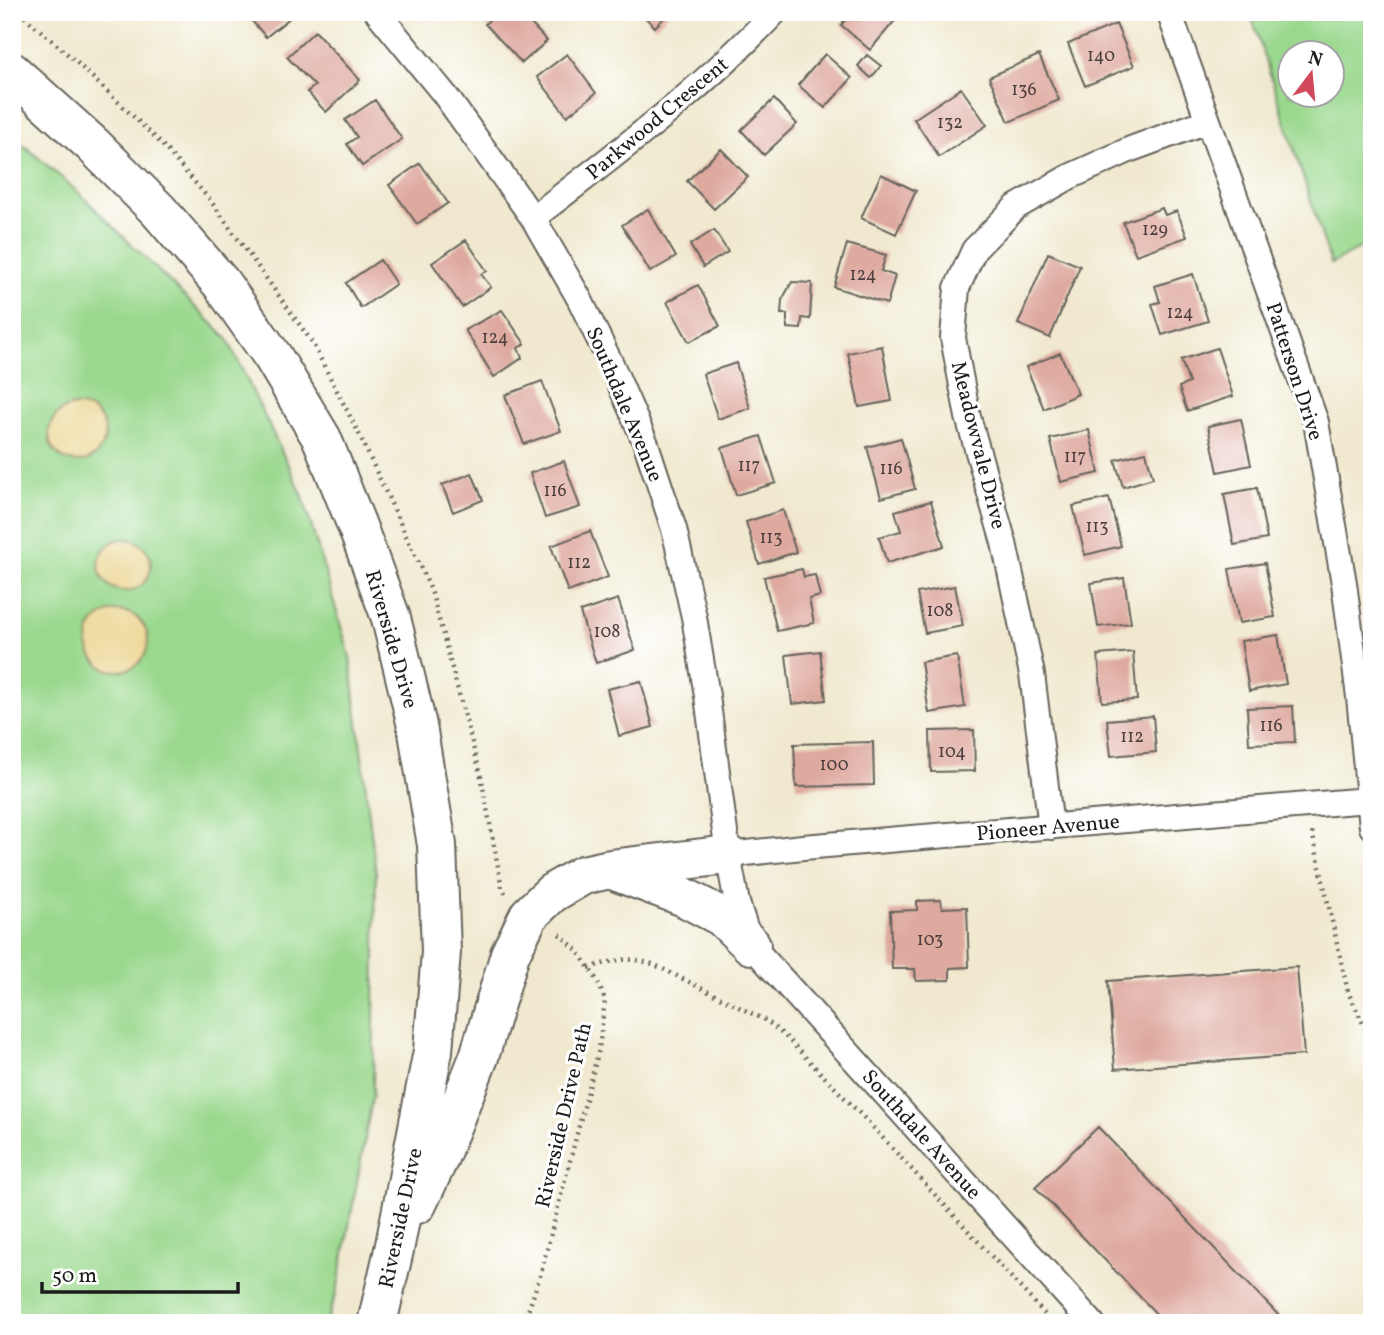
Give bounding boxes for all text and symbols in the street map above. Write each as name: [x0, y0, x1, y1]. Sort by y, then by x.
north arrow: [1276, 38, 1346, 108]
house number: 140: [1087, 44, 1115, 69]
text: N: [1305, 45, 1326, 74]
street label: Parkwood Crescent: [580, 51, 735, 187]
house number: 136: [1011, 78, 1037, 103]
house number: 132: [937, 111, 963, 136]
house number: 129: [1142, 218, 1168, 243]
house number: 124: [850, 263, 876, 288]
street label: Patterson Drive: [1258, 299, 1330, 444]
house number: 124: [1167, 301, 1193, 326]
street label: Southdale Avenue: [578, 323, 669, 487]
house number: 124: [482, 326, 508, 351]
street label: Meadowvale Drive: [943, 358, 1012, 532]
house number: 117: [1064, 445, 1086, 470]
house number: 117: [738, 454, 760, 479]
house number: 116: [879, 457, 903, 482]
house number: 116: [543, 479, 567, 504]
house number: 113: [1085, 515, 1109, 540]
house number: 113: [759, 526, 783, 551]
house number: 112: [567, 551, 591, 576]
street label: Riverside Drive: [357, 567, 424, 712]
house number: 108: [927, 599, 953, 624]
house number: 108: [594, 620, 620, 645]
house number: 116: [1259, 714, 1283, 739]
house number: 112: [1120, 725, 1144, 750]
house number: 104: [938, 740, 966, 765]
house number: 100: [820, 753, 849, 778]
street label: Pioneer Avenue: [975, 808, 1121, 849]
house number: 103: [917, 928, 943, 953]
street label: Riverside Drive Path: [529, 1020, 600, 1211]
street label: Southdale Avenue: [855, 1064, 987, 1206]
street label: Riverside Drive: [372, 1145, 431, 1291]
scale bar: [42, 1251, 238, 1295]
text: 50 m: [52, 1262, 97, 1291]

